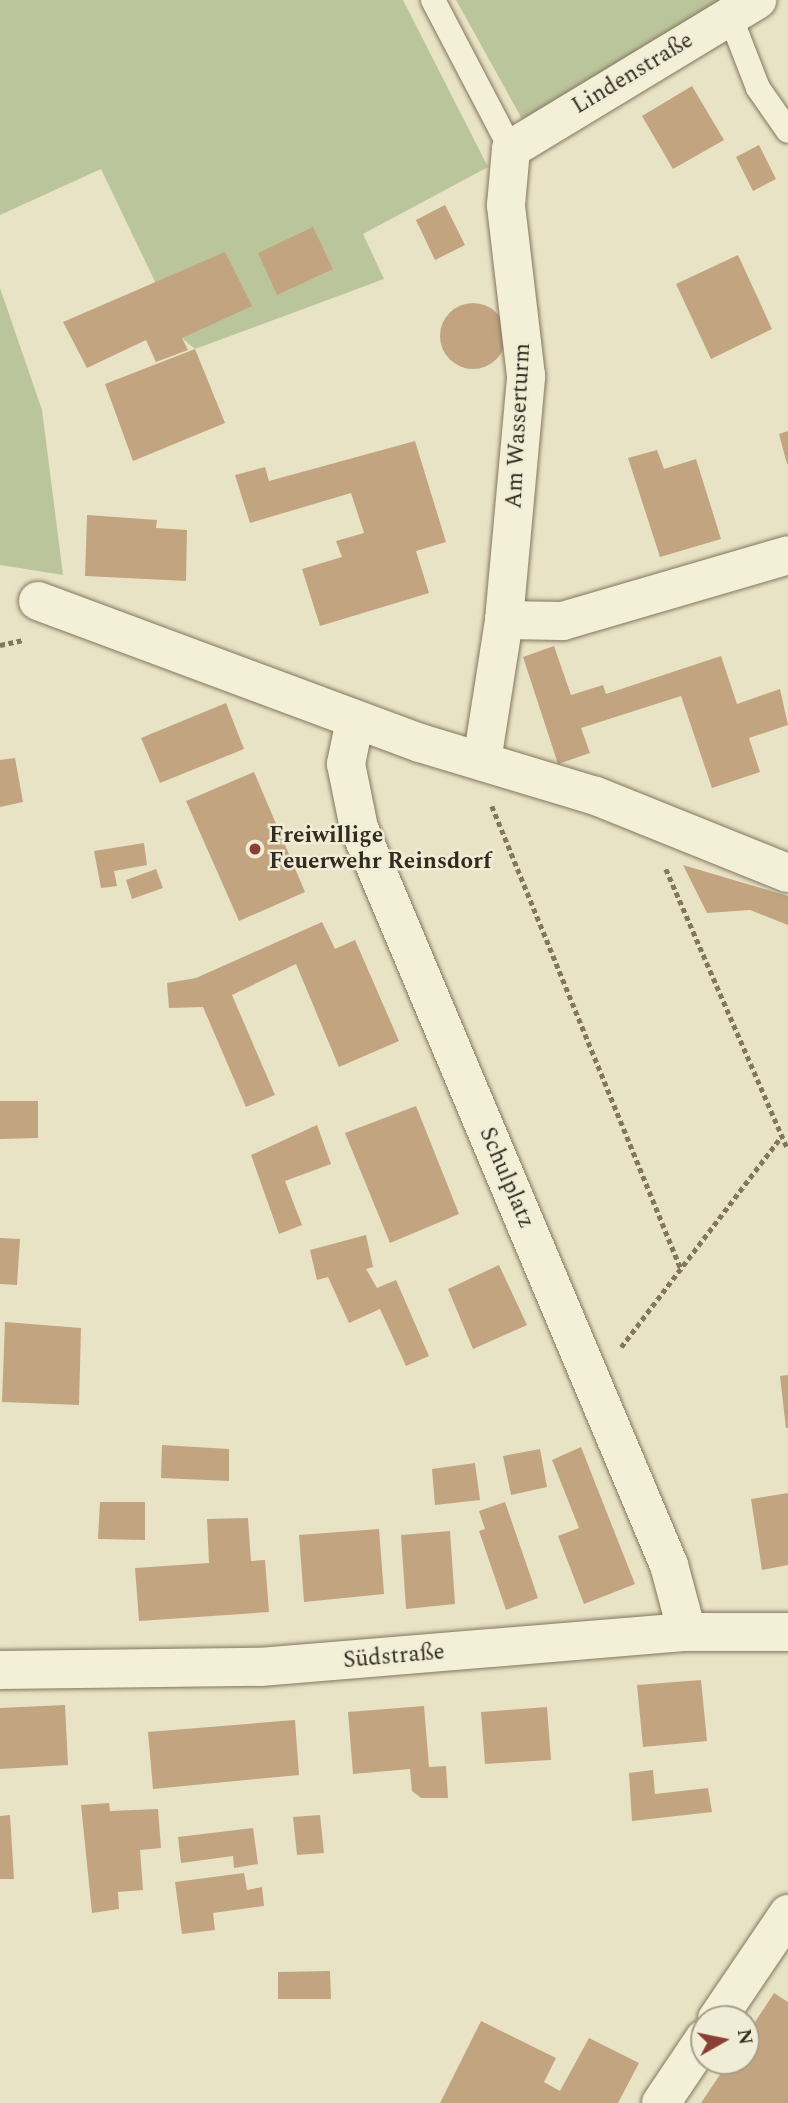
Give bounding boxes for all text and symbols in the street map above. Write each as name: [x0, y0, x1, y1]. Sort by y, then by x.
street label: Lindenstraße: [568, 27, 698, 121]
street label: Am Wasserturm: [501, 342, 537, 510]
place label: Freiwillige Feuerwehr Reinsdorf: [269, 822, 491, 876]
marker: Freiwillige Feuerwehr Reinsdorf: [247, 841, 263, 857]
street label: Schulplatz: [472, 1123, 540, 1233]
street label: Südstraße: [342, 1639, 446, 1675]
north arrow: [690, 2005, 760, 2075]
text: N: [729, 2027, 760, 2047]

